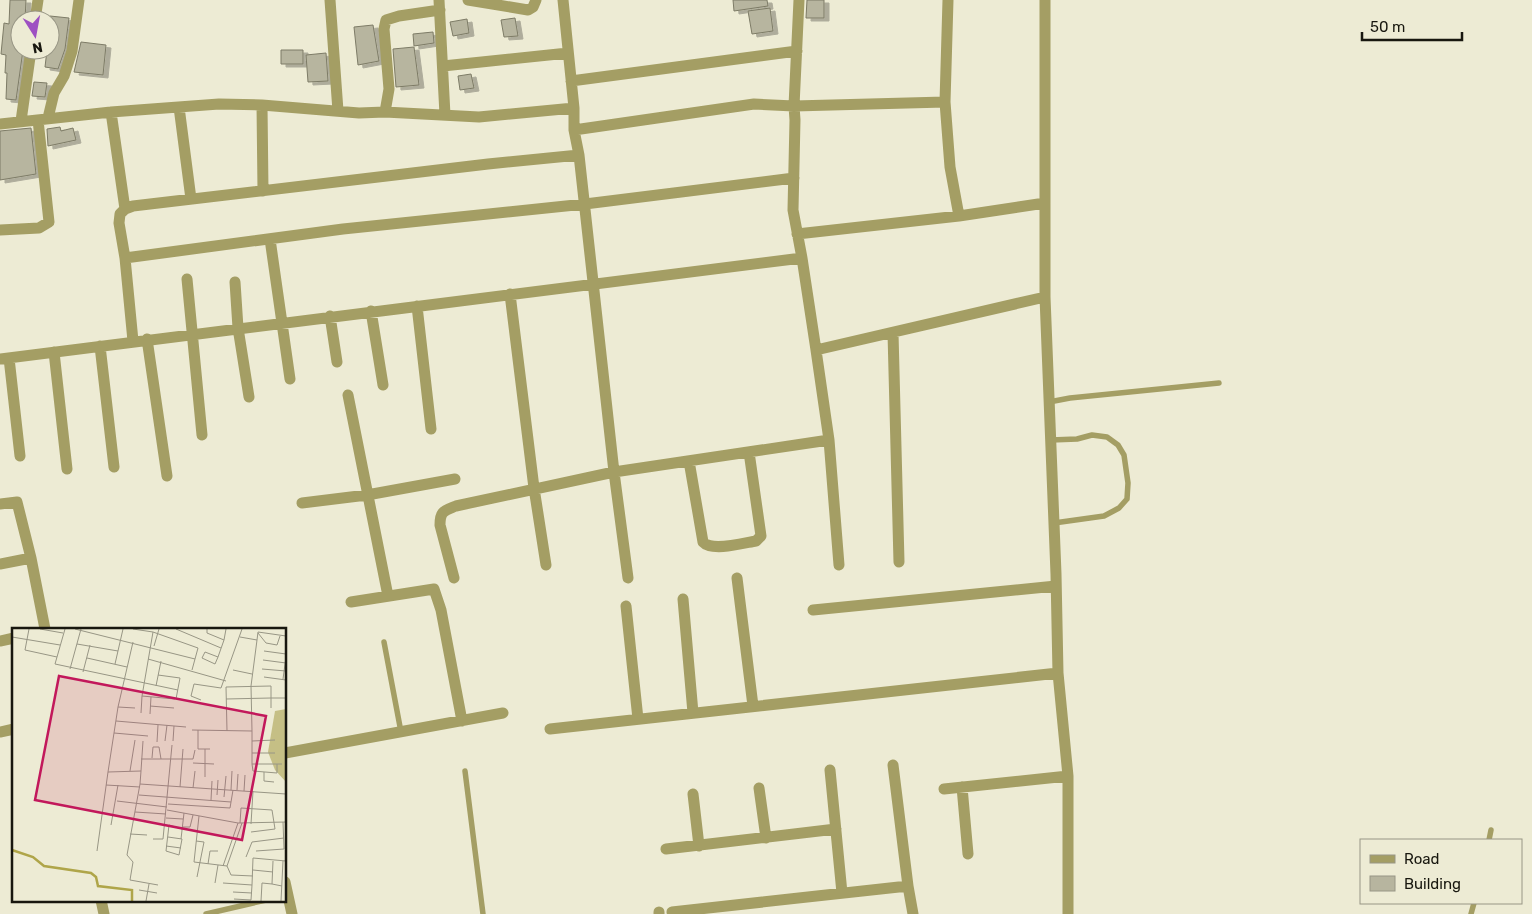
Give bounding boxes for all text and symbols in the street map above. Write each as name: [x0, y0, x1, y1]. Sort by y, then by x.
north arrow: [10, 10, 60, 60]
scale bar: [1362, 10, 1462, 42]
text: 50 m: [1370, 18, 1405, 36]
text: N: [31, 38, 44, 57]
inset map: [12, 628, 286, 902]
legend: [1360, 839, 1522, 904]
text: Road: [1404, 850, 1440, 868]
text: Building: [1404, 875, 1461, 893]

